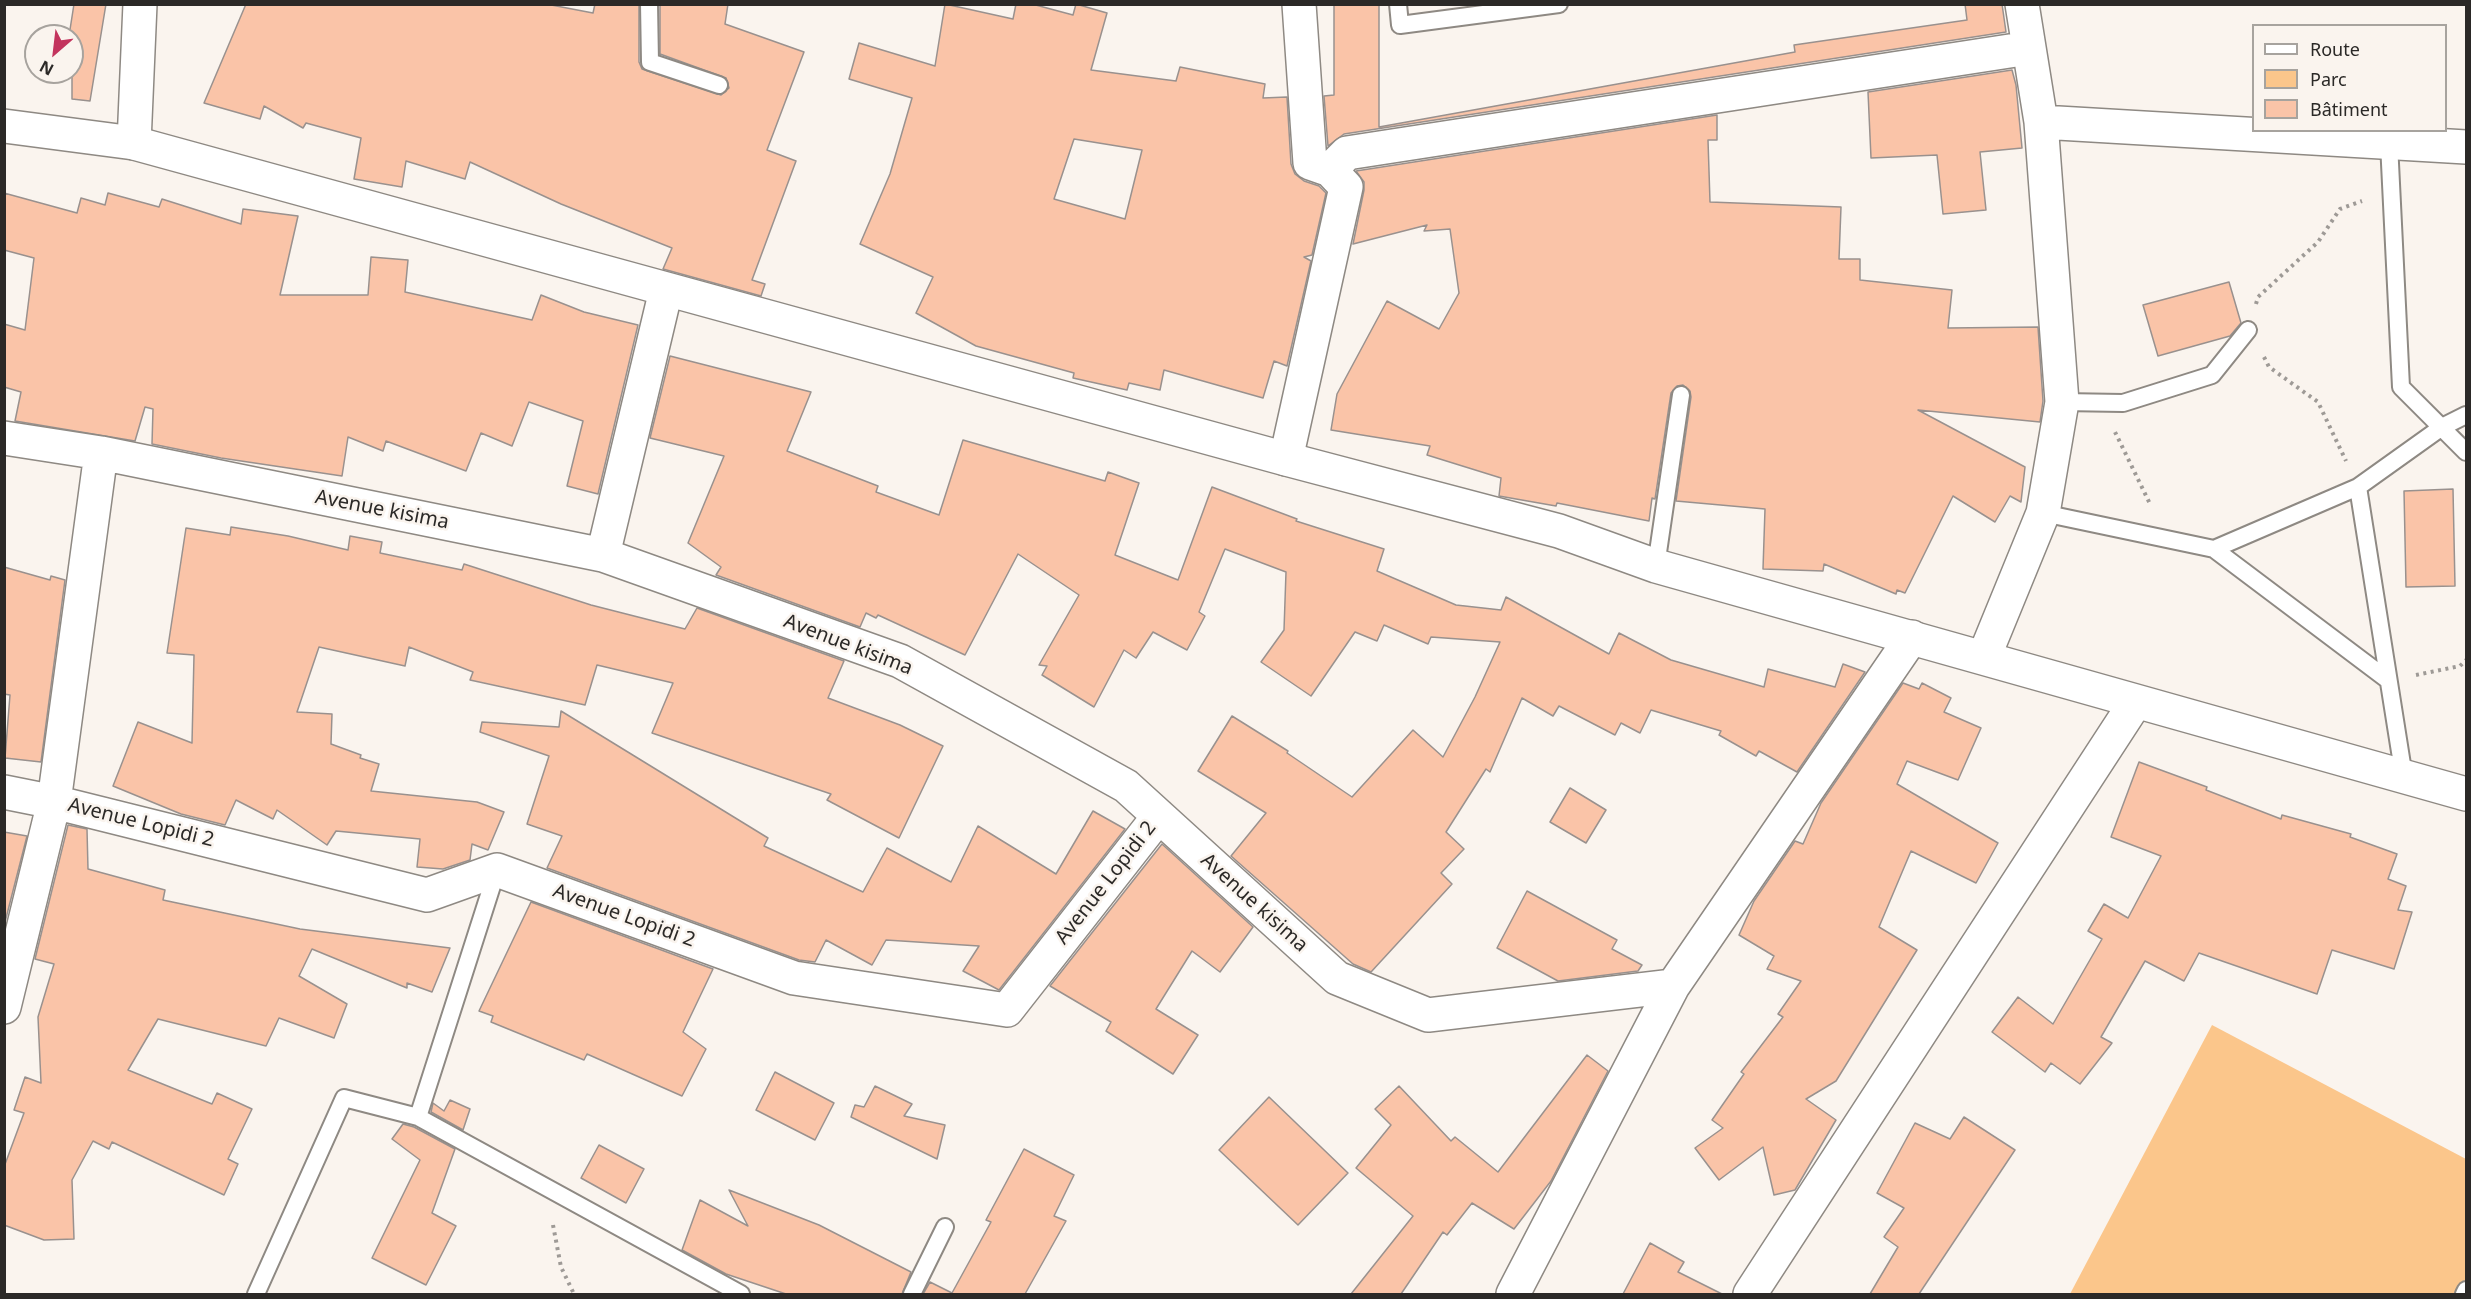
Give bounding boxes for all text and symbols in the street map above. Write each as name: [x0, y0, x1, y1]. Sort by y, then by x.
north arrow: [24, 24, 84, 84]
legend: [2252, 24, 2447, 132]
text: Route: [2310, 37, 2360, 61]
text: N: [36, 55, 57, 81]
text: Parc: [2310, 67, 2347, 91]
text: Bâtiment: [2310, 97, 2388, 121]
street label: Avenue kisima: [313, 485, 451, 535]
street label: Avenue kisima: [780, 609, 916, 681]
street label: Avenue Lopidi 2: [66, 793, 216, 853]
street label: Avenue Lopidi 2: [1051, 817, 1161, 949]
street label: Avenue kisima: [1195, 849, 1313, 957]
street label: Avenue Lopidi 2: [550, 879, 698, 953]

